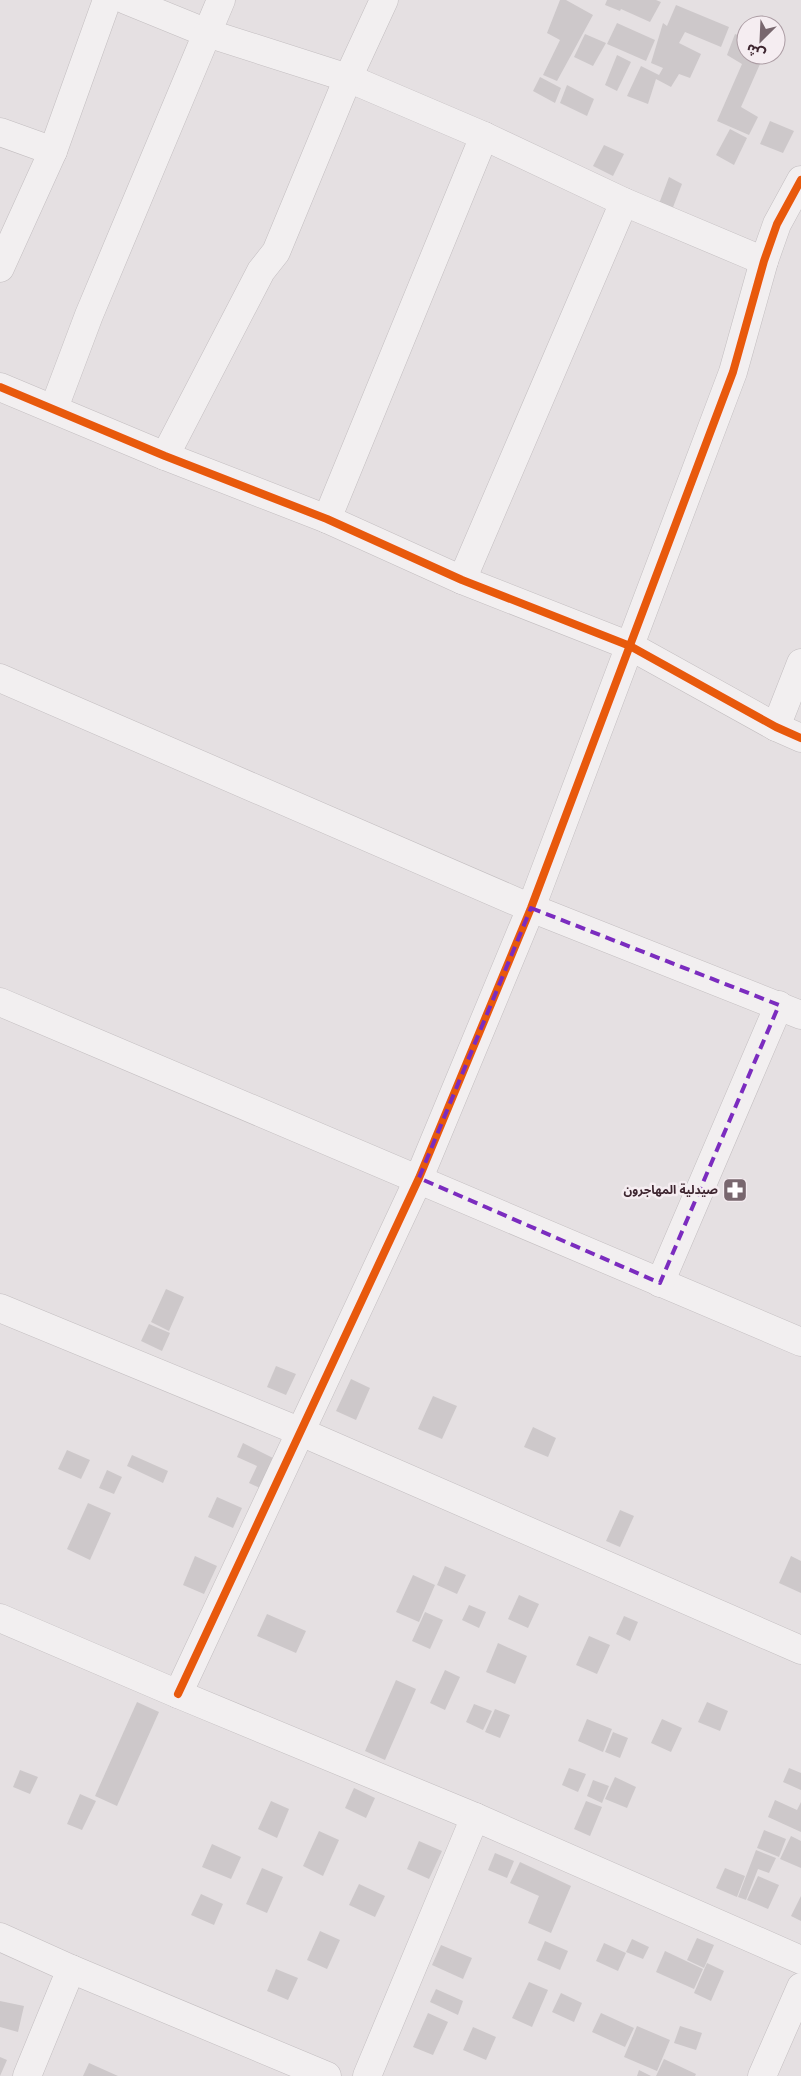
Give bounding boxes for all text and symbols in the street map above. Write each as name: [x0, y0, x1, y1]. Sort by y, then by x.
north arrow: [736, 15, 786, 65]
text: ش: [744, 40, 768, 63]
pharmacy icon: صيدلية المهاجرون: [722, 1177, 748, 1203]
place label: صيدلية المهاجرون: [623, 1183, 718, 1197]

